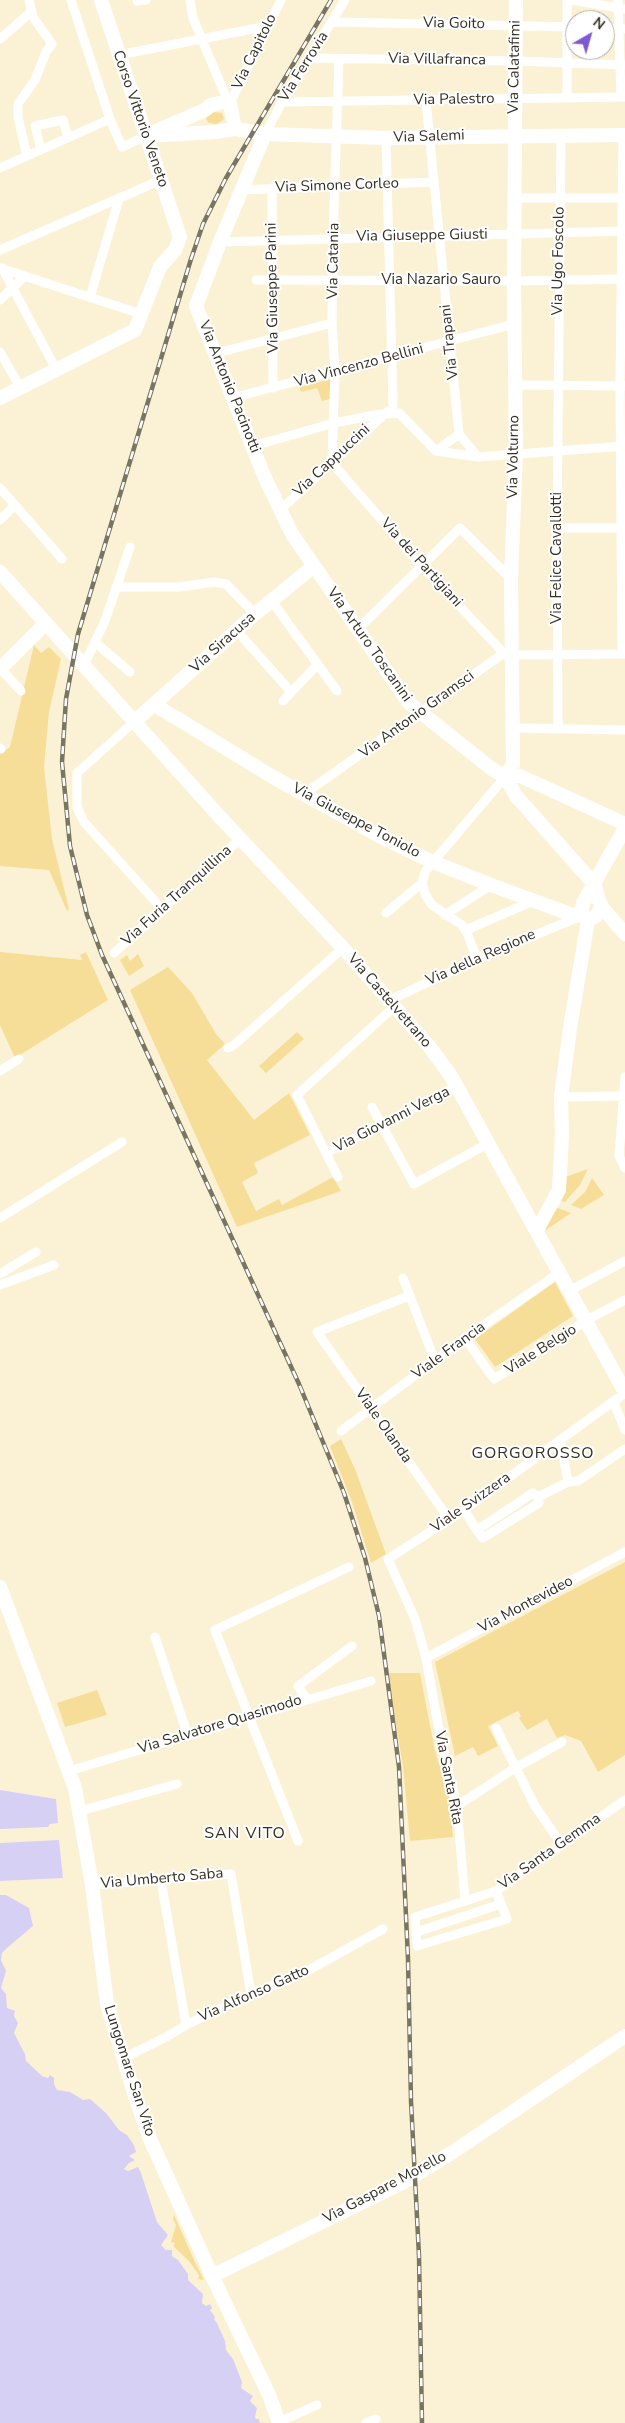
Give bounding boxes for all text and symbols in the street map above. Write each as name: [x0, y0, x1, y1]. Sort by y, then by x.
north arrow: [565, 10, 615, 60]
street label: Via Capitolo: [229, 11, 281, 93]
text: N: [589, 13, 609, 34]
street label: Via Goito: [423, 14, 485, 34]
street label: Via Calatafimi: [505, 20, 525, 114]
street label: Via Ferrovia: [275, 28, 333, 106]
street label: Corso Vittorio Veneto: [108, 48, 172, 190]
street label: Via Villafranca: [388, 50, 486, 70]
street label: Via Palestro: [413, 90, 495, 110]
street label: Via Salemi: [393, 127, 465, 147]
street label: Via Simone Corleo: [275, 175, 399, 197]
street label: Via Ugo Foscolo: [549, 206, 569, 316]
street label: Via Giuseppe Parini: [263, 222, 283, 354]
street label: Via Catania: [324, 223, 344, 299]
street label: Via Giuseppe Giusti: [356, 226, 488, 246]
street label: Via Nazario Sauro: [381, 271, 501, 289]
street label: Via Trapani: [437, 304, 463, 380]
street label: Via Antonio Pacinotti: [194, 318, 264, 456]
street label: Via Vincenzo Bellini: [293, 340, 425, 392]
street label: Via Volturno: [504, 415, 524, 499]
street label: Via Cappuccini: [290, 421, 374, 501]
street label: Via Felice Cavallotti: [548, 492, 566, 624]
street label: Via dei Partigiani: [376, 515, 466, 611]
street label: Via Arturo Toscanini: [323, 584, 415, 706]
street label: Via Siracusa: [186, 609, 260, 677]
street label: Via Antonio Gramsci: [356, 667, 478, 763]
street label: Via Giuseppe Toniolo: [289, 780, 423, 862]
street label: Via Furia Tranquillina: [118, 842, 236, 950]
street label: Via della Regione: [423, 926, 539, 990]
street label: Via Castelvetrano: [343, 950, 435, 1052]
street label: Via Giovanni Verga: [331, 1083, 453, 1157]
street label: Viale Francia: [409, 1318, 489, 1384]
street label: Viale Belgio: [502, 1321, 580, 1379]
street label: Viale Olanda: [351, 1385, 415, 1467]
district label: GORGOROSSO: [470, 1444, 596, 1464]
street label: Viale Svizzera: [428, 1469, 514, 1537]
street label: Via Montevideo: [476, 1572, 576, 1638]
street label: Via Salvatore Quasimodo: [136, 1692, 304, 1758]
street label: Via Santa Rita: [430, 1730, 466, 1826]
street label: Via Santa Gemma: [495, 1810, 605, 1894]
district label: SAN VITO: [203, 1824, 287, 1844]
street label: Via Umberto Saba: [100, 1865, 224, 1893]
street label: Via Alfonso Gatto: [196, 1962, 312, 2026]
street label: Lungomare San Vito: [99, 2003, 159, 2139]
street label: Via Gaspare Morello: [320, 2148, 450, 2228]

